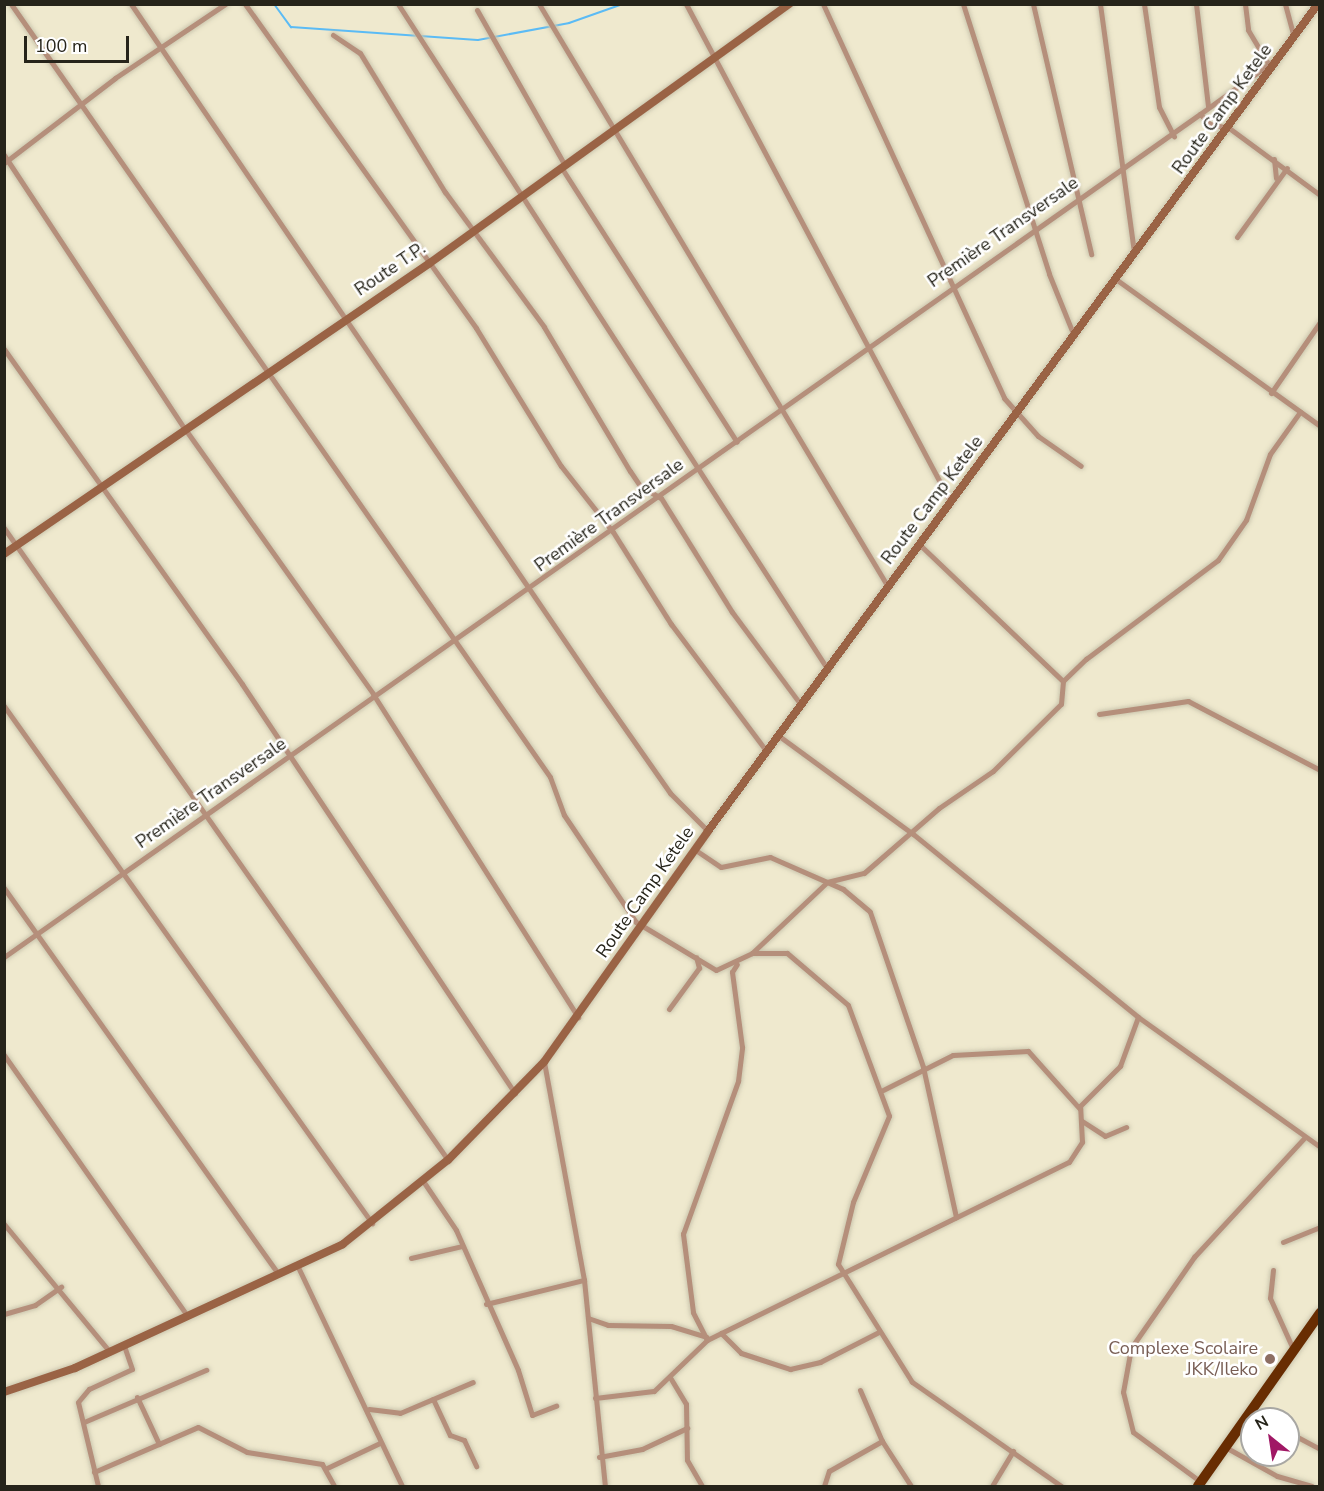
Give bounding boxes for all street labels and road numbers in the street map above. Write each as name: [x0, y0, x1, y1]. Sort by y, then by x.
street label: Route Camp Ketele: [1168, 40, 1276, 178]
street label: Première Transversale: [924, 172, 1082, 292]
street label: Route T.P.: [350, 237, 430, 301]
street label: Route Camp Ketele: [877, 431, 987, 569]
street label: Première Transversale: [530, 454, 688, 576]
street label: Première Transversale: [132, 733, 290, 853]
street label: Route Camp Ketele: [592, 822, 698, 962]

